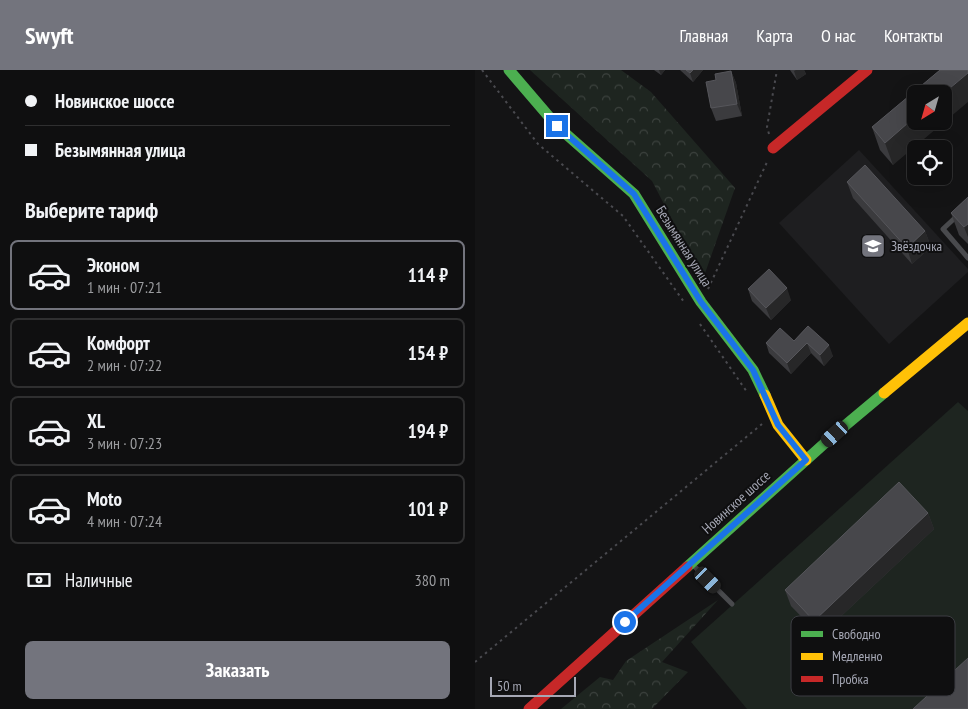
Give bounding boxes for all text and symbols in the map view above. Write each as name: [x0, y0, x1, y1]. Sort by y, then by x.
text: Swyft: [25, 20, 74, 51]
text: Главная: [680, 24, 728, 47]
text: Карта: [756, 24, 793, 47]
text: О нас: [821, 24, 856, 47]
text: Контакты: [884, 24, 943, 47]
north arrow: [907, 85, 953, 130]
map controls: [907, 85, 952, 185]
text: Новинское шоссе: [55, 89, 175, 113]
route end: [546, 115, 568, 137]
text: Безымянная улица: [55, 138, 186, 162]
button: locate: [907, 140, 952, 185]
text: Выберите тариф: [25, 196, 158, 224]
street label: Безымянная улица: [652, 202, 716, 290]
school or university icon: Звёздочка: [860, 233, 886, 259]
place label: Звёздочка: [891, 237, 942, 255]
icon: car: [27, 253, 72, 298]
text: Эконом: [87, 253, 140, 277]
text: 114 ₽: [408, 263, 448, 287]
text: 1 мин · 07:21: [87, 277, 162, 297]
icon: car: [27, 331, 72, 376]
text: Комфорт: [87, 331, 150, 355]
text: 154 ₽: [408, 341, 448, 365]
text: 2 мин · 07:22: [87, 355, 162, 375]
icon: car: [27, 409, 72, 454]
text: XL: [87, 409, 105, 433]
car: [818, 418, 851, 450]
text: 194 ₽: [408, 419, 448, 443]
text: 3 мин · 07:23: [87, 433, 162, 453]
street label: Новинское шоссе: [698, 466, 774, 538]
icon: car: [27, 487, 72, 532]
text: Moto: [87, 487, 122, 511]
text: 101 ₽: [408, 497, 448, 521]
text: 4 мин · 07:24: [87, 511, 162, 531]
car: [692, 564, 723, 596]
icon: cash: [25, 566, 53, 594]
text: Наличные: [65, 568, 133, 592]
text: 380 m: [415, 570, 450, 590]
route start: [614, 611, 636, 633]
legend: [791, 616, 955, 696]
text: Свободно: [832, 625, 880, 643]
button: Заказать: [25, 641, 450, 699]
text: Медленно: [832, 647, 883, 665]
text: Пробка: [832, 670, 869, 688]
scale bar: [490, 674, 576, 697]
text: 50 m: [497, 677, 522, 695]

